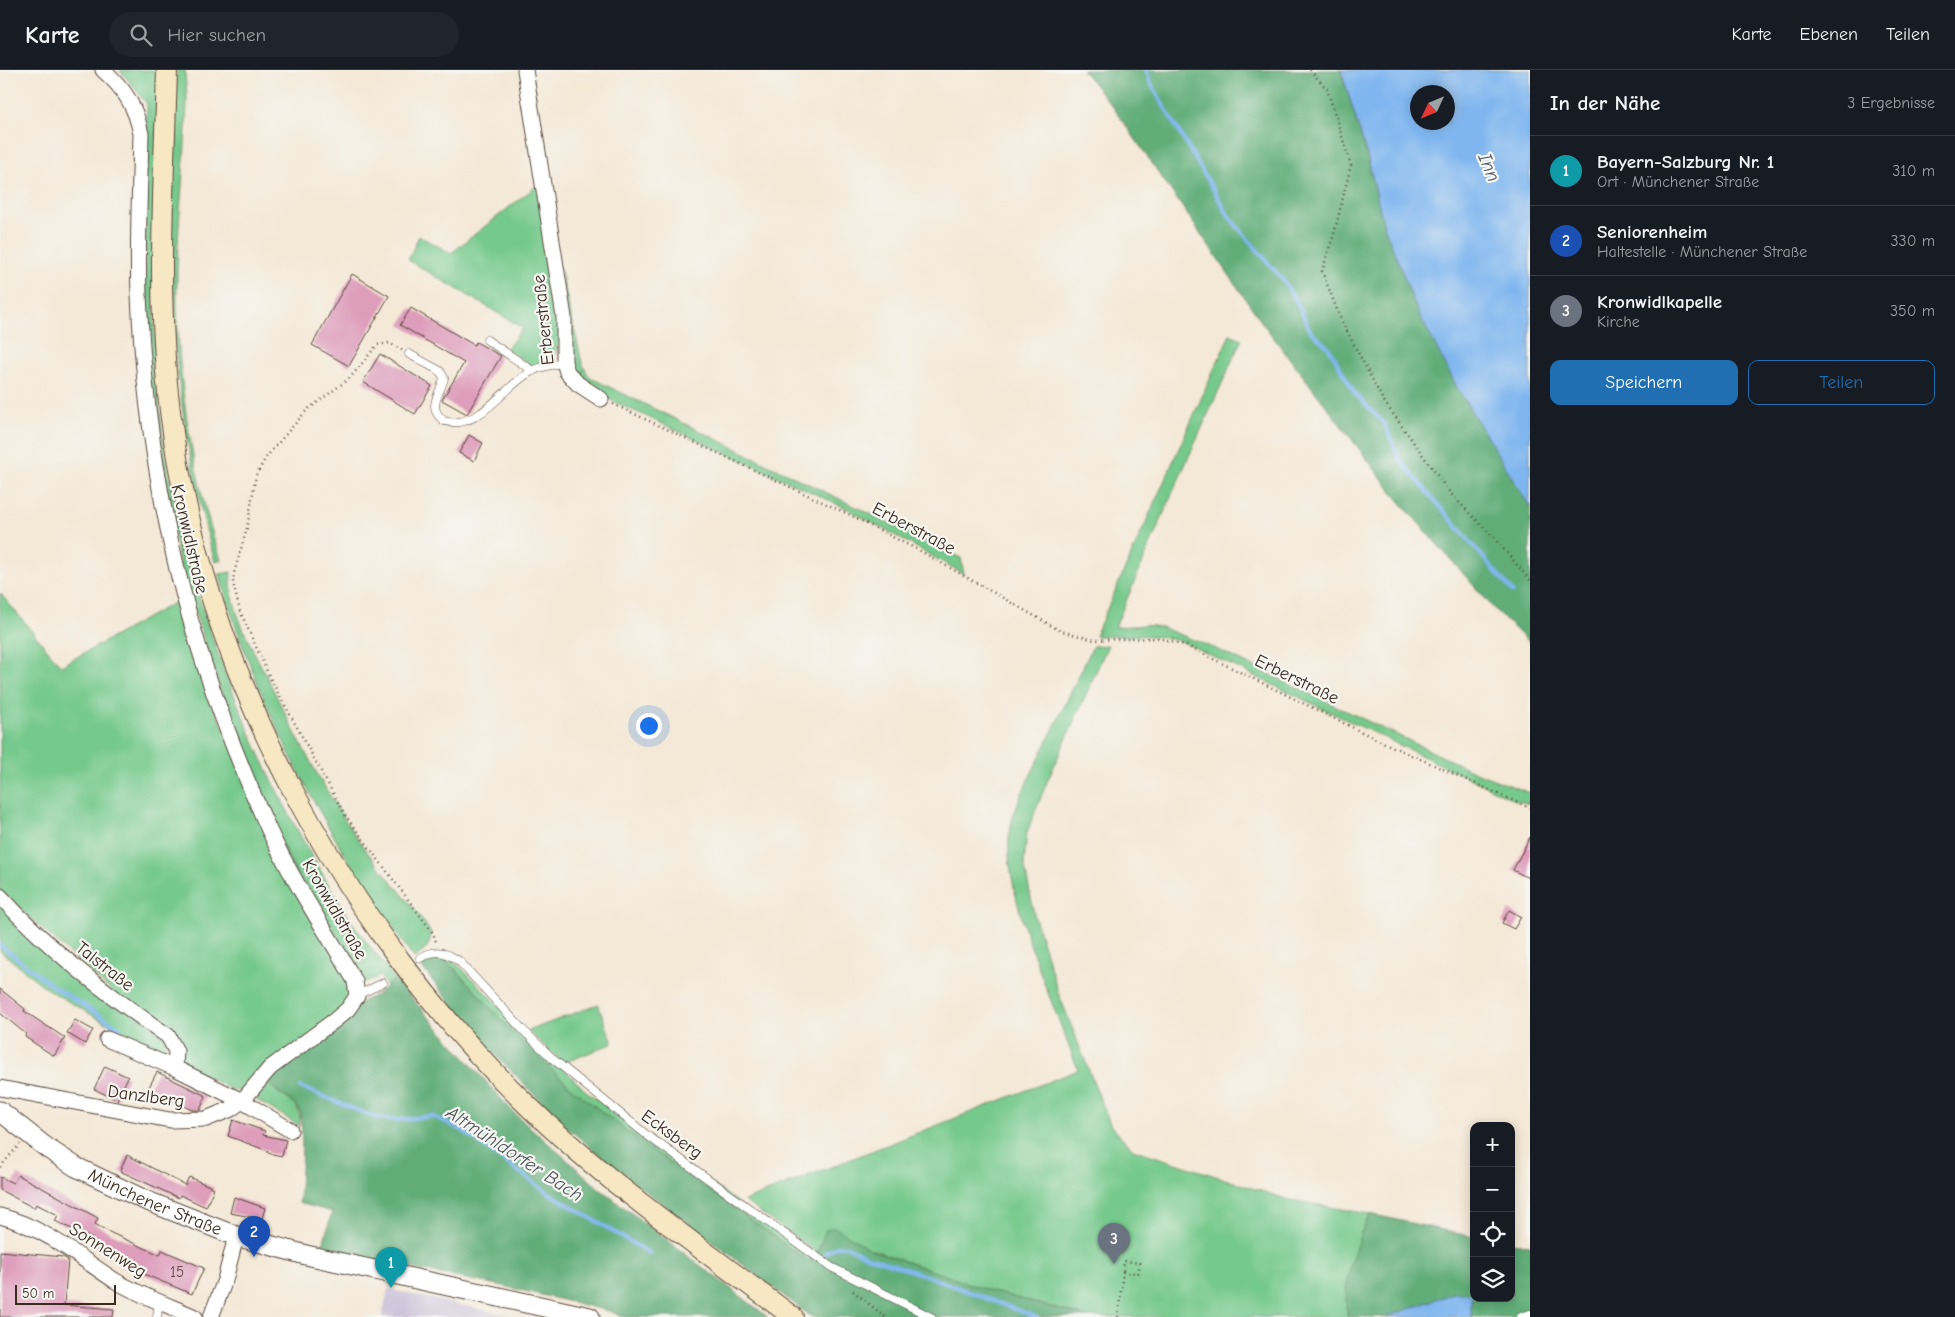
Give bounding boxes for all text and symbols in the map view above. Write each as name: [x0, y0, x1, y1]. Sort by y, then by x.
search box: [109, 12, 459, 57]
text: Karte: [25, 21, 79, 49]
icon: search: [127, 21, 155, 49]
text: Hier suchen: [167, 24, 266, 46]
text: Karte: [1731, 24, 1772, 45]
text: Ebenen: [1800, 24, 1858, 45]
text: Teilen: [1886, 24, 1930, 45]
north arrow: [1410, 85, 1455, 130]
text: In der Nähe: [1550, 91, 1660, 115]
text: 3 Ergebnisse: [1847, 94, 1935, 112]
water label: Inn: [1473, 149, 1505, 185]
text: Bayern-Salzburg Nr. 1: [1597, 151, 1774, 173]
text: 1: [1563, 162, 1569, 180]
text: 310 m: [1892, 162, 1935, 180]
text: Ort · Münchener Straße: [1597, 173, 1759, 191]
text: Seniorenheim: [1597, 221, 1707, 243]
text: 2: [1562, 232, 1570, 250]
text: 330 m: [1890, 232, 1935, 250]
text: Haltestelle · Münchener Straße: [1597, 243, 1807, 261]
street label: Erberstraße: [528, 274, 559, 366]
text: Kronwidlkapelle: [1597, 291, 1722, 313]
text: 3: [1562, 302, 1570, 320]
text: 350 m: [1890, 302, 1935, 320]
text: Kirche: [1597, 313, 1640, 331]
button: Speichern: [1550, 360, 1738, 405]
button: Teilen: [1748, 360, 1935, 405]
street label: Kronwidlstraße: [167, 482, 212, 596]
street label: Erberstraße: [869, 498, 959, 559]
street label: Erberstraße: [1251, 650, 1342, 709]
your location: [636, 713, 662, 739]
street label: Kronwidlstraße: [297, 856, 372, 963]
street label: Talstraße: [71, 937, 138, 996]
street label: Danzlberg: [106, 1081, 186, 1112]
water label: Altmühldorfer Bach: [441, 1101, 587, 1206]
street label: Ecksberg: [637, 1105, 706, 1164]
map controls: [1470, 1122, 1515, 1302]
button: +: [1470, 1122, 1515, 1167]
street label: Münchener Straße: [85, 1164, 225, 1240]
button: −: [1470, 1167, 1515, 1212]
button: locate: [1470, 1212, 1515, 1257]
pin: 2: [238, 1216, 270, 1257]
street label: Sonnenweg: [65, 1218, 150, 1282]
pin: 3: [1098, 1223, 1130, 1264]
pin: 1: [375, 1247, 407, 1288]
button: layers: [1470, 1257, 1515, 1302]
house number: 15: [170, 1263, 184, 1281]
scale bar: [15, 1282, 116, 1305]
text: 50 m: [22, 1285, 54, 1302]

